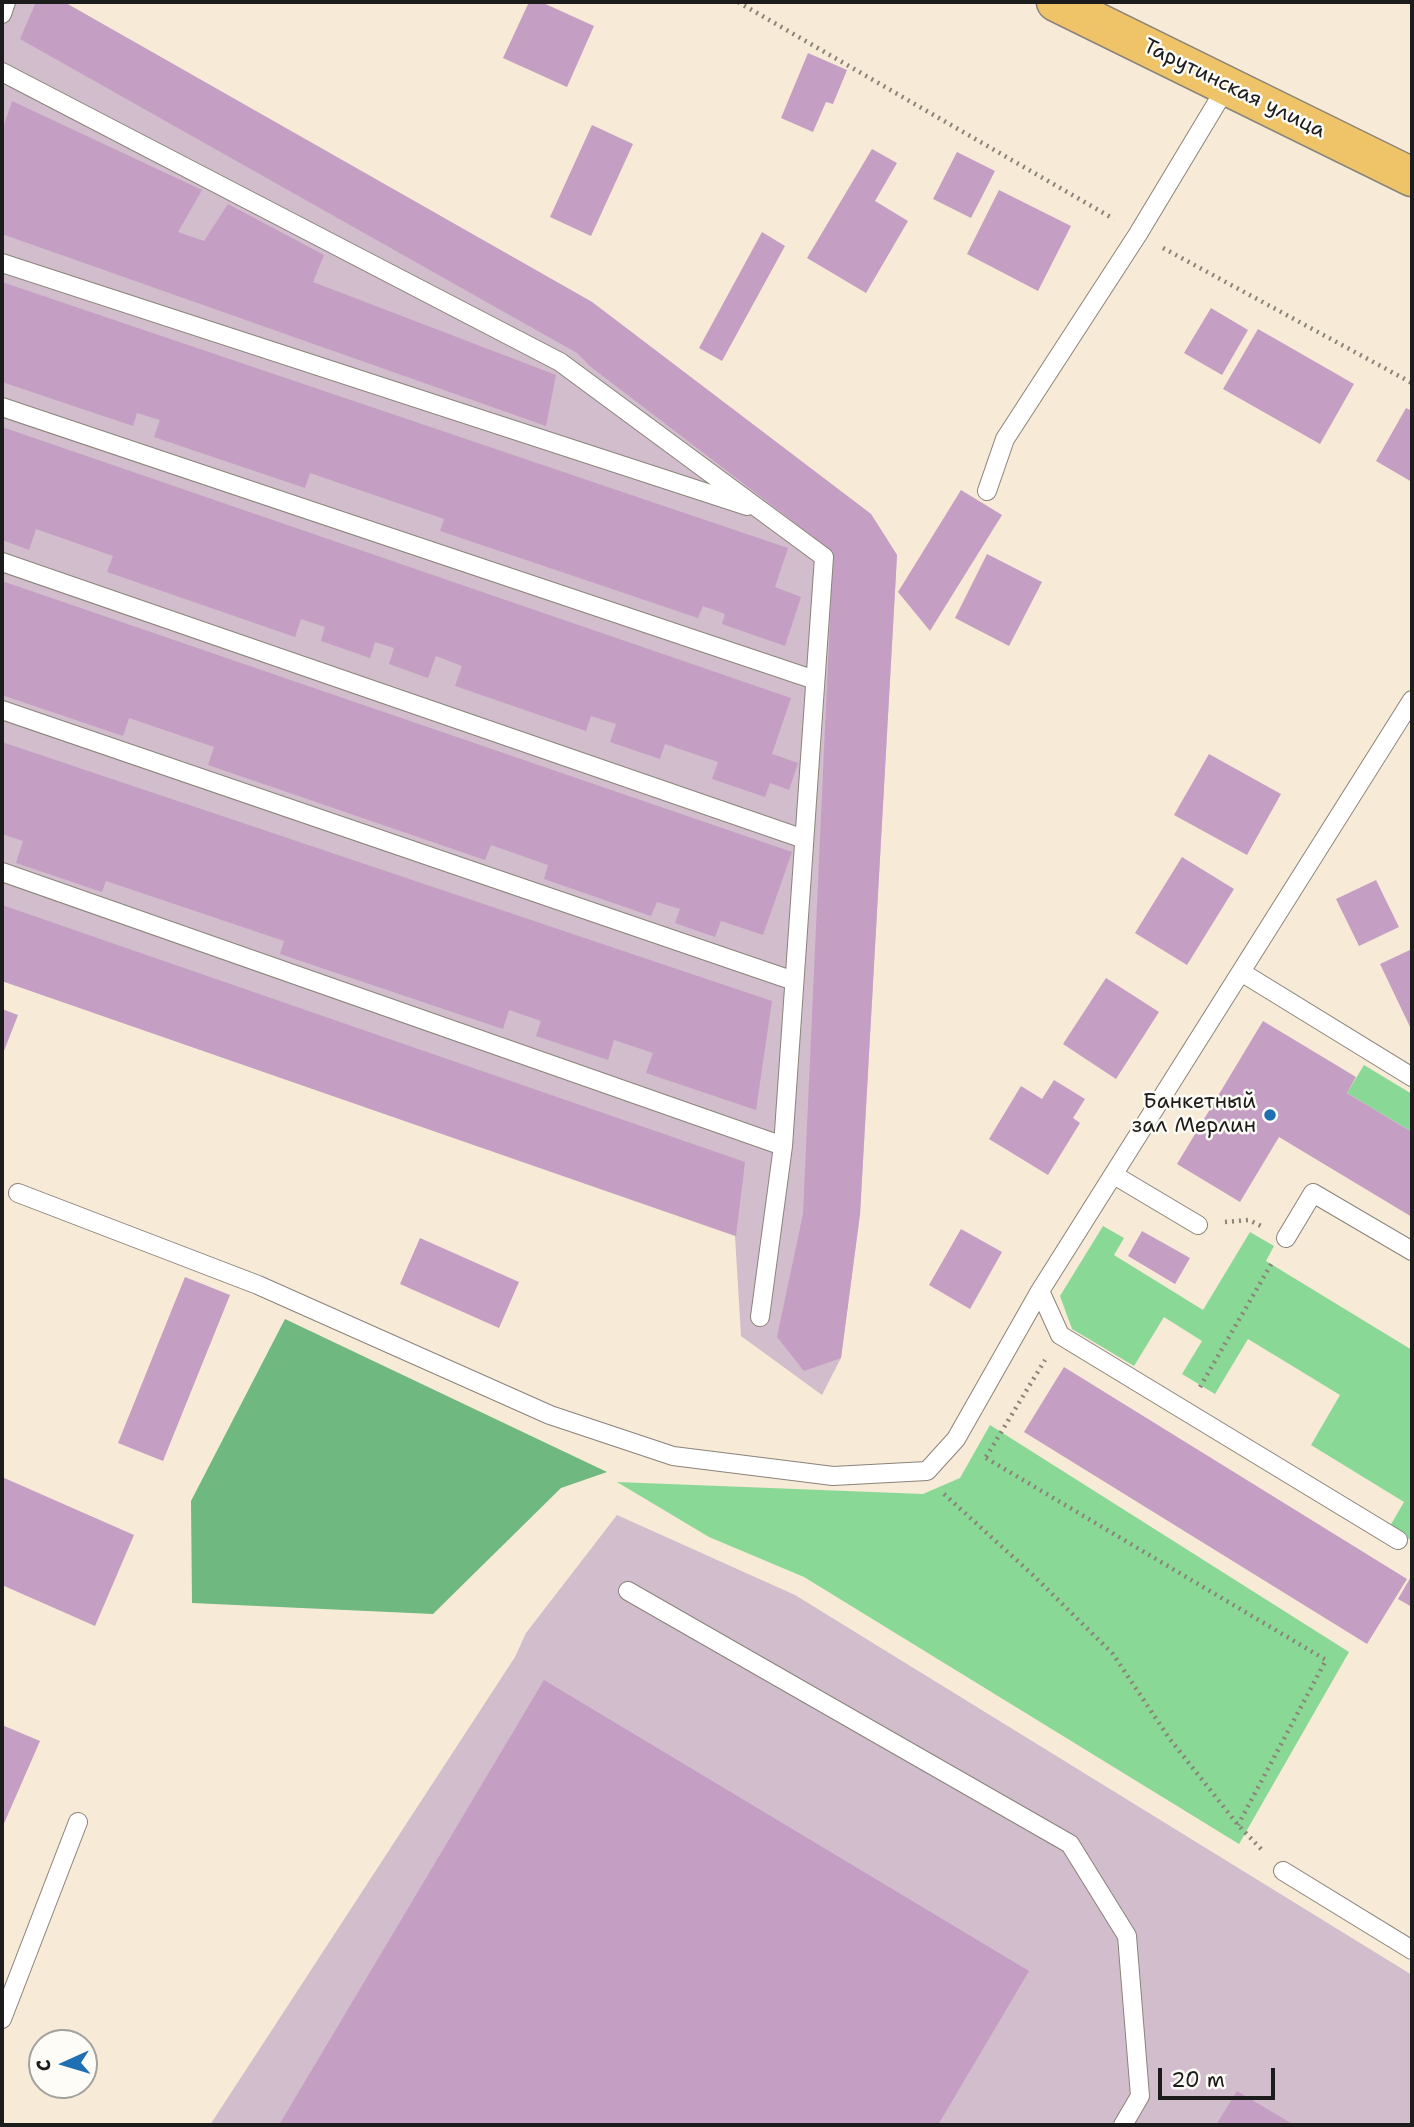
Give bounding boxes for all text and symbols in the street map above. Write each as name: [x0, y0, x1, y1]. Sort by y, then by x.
street label: Тарутинская улица: [1139, 34, 1329, 144]
place label: Банкетный зал Мерлин: [1132, 1090, 1256, 1140]
marker: Банкетный зал Мерлин: [1262, 1107, 1278, 1123]
north arrow: [28, 2029, 98, 2099]
scale bar: [1162, 2054, 1279, 2098]
text: С: [31, 2059, 56, 2072]
text: 20 m: [1171, 2066, 1225, 2094]

